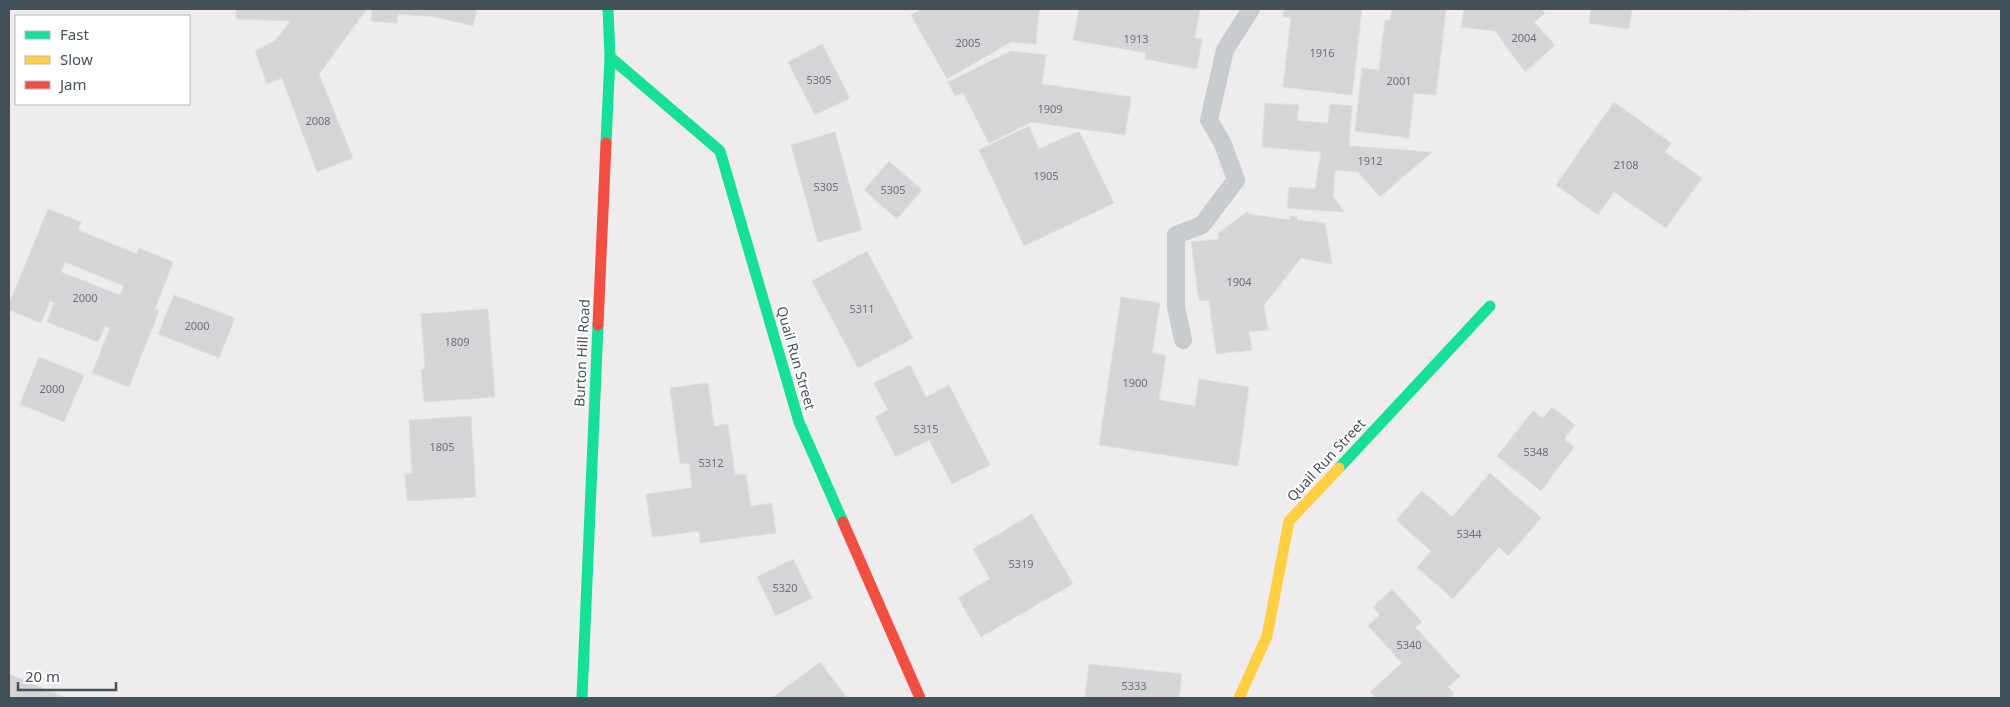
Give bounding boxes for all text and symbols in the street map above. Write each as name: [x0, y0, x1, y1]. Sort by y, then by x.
legend: [15, 15, 190, 105]
text: Fast: [60, 24, 89, 44]
house number: 2004: [1511, 30, 1537, 45]
house number: 1913: [1123, 31, 1149, 46]
house number: 2005: [955, 35, 981, 50]
house number: 1916: [1309, 45, 1335, 60]
text: Slow: [60, 49, 93, 69]
house number: 5305: [806, 72, 832, 87]
house number: 2001: [1386, 73, 1412, 88]
text: Jam: [58, 74, 87, 94]
house number: 1909: [1037, 101, 1063, 116]
house number: 2008: [305, 113, 331, 128]
house number: 1912: [1357, 153, 1383, 168]
house number: 2108: [1613, 157, 1639, 172]
house number: 1905: [1033, 168, 1059, 183]
house number: 5305: [813, 179, 839, 194]
house number: 5305: [880, 182, 906, 197]
house number: 1904: [1226, 274, 1252, 289]
house number: 2000: [72, 290, 98, 305]
street label: Burton Hill Road: [569, 299, 594, 407]
house number: 5311: [849, 301, 875, 316]
street label: Quail Run Street: [773, 304, 820, 412]
house number: 2000: [184, 318, 210, 333]
house number: 1809: [444, 334, 470, 349]
house number: 1900: [1122, 375, 1148, 390]
house number: 2000: [39, 381, 65, 396]
street label: Quail Run Street: [1282, 414, 1369, 505]
house number: 5315: [913, 421, 939, 436]
house number: 1805: [429, 439, 455, 454]
house number: 5348: [1523, 444, 1549, 459]
house number: 5312: [698, 455, 724, 470]
house number: 5344: [1456, 526, 1482, 541]
house number: 5319: [1008, 556, 1034, 571]
house number: 5320: [772, 580, 798, 595]
house number: 5340: [1396, 637, 1422, 652]
scale bar: [18, 660, 115, 692]
text: 20 m: [25, 666, 60, 686]
house number: 5333: [1121, 678, 1147, 693]

